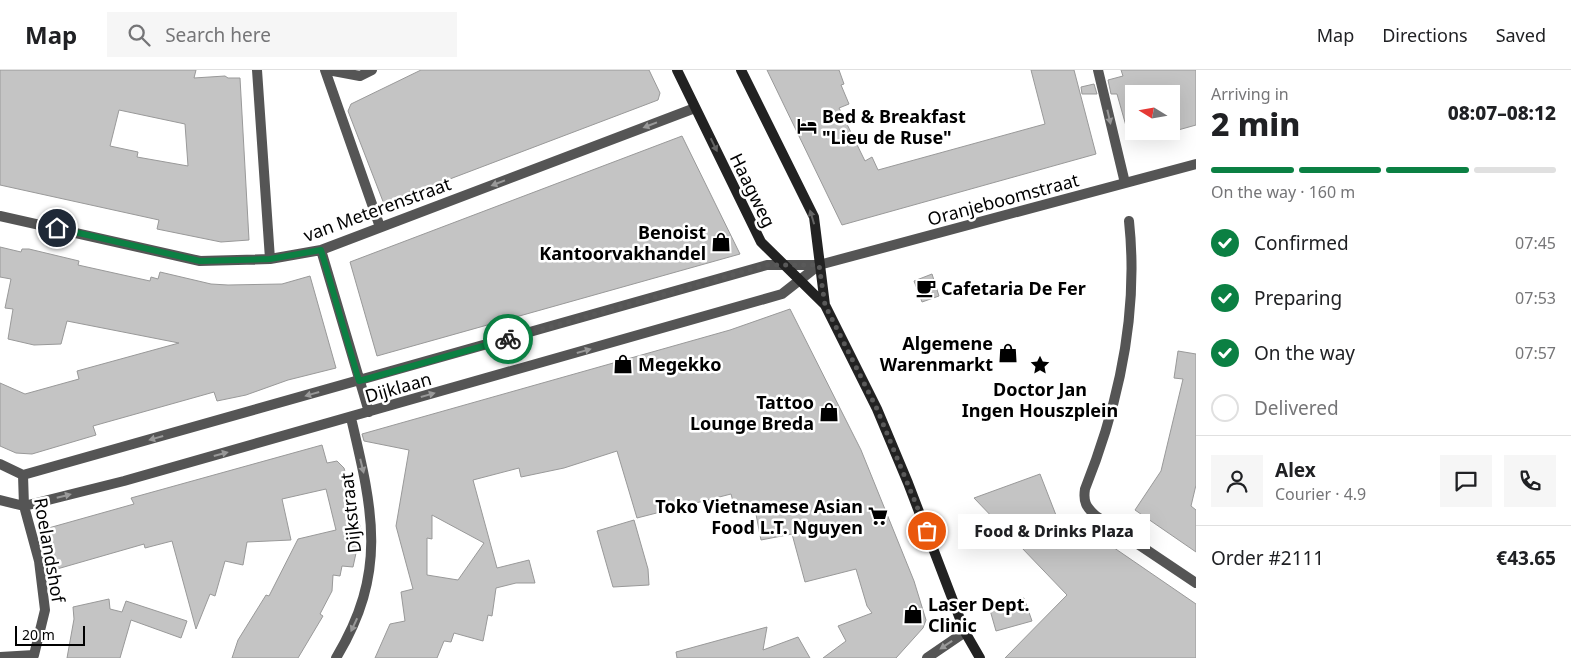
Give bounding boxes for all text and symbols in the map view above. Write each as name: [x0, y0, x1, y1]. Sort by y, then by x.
search box: [107, 12, 457, 57]
text: Map: [25, 18, 77, 51]
icon: search: [125, 21, 153, 49]
text: Search here: [165, 22, 271, 48]
text: Map: [1317, 23, 1354, 47]
text: Directions: [1382, 23, 1468, 47]
text: Saved: [1496, 23, 1546, 47]
text: Arriving in: [1211, 83, 1289, 105]
north arrow: [1125, 85, 1180, 140]
map controls: [1125, 85, 1180, 140]
text: 08:07–08:12: [1448, 100, 1556, 126]
text: 2 min: [1211, 102, 1300, 145]
place label: Bed & Breakfast "Lieu de Ruse": [822, 104, 966, 149]
one-way arrow: [1105, 110, 1113, 125]
hotel icon: Bed & Breakfast "Lieu de Ruse": [796, 115, 818, 137]
one-way arrow: [642, 121, 657, 129]
one-way arrow: [710, 138, 718, 152]
street label: Haagweg: [725, 149, 781, 231]
street label: Oranjeboomstraat: [925, 167, 1082, 231]
street label: van Meterenstraat: [300, 171, 455, 247]
one-way arrow: [490, 179, 505, 187]
text: On the way · 160 m: [1211, 181, 1355, 203]
pin: [36, 207, 78, 249]
one-way arrow: [808, 209, 816, 224]
icon: home: [43, 214, 71, 242]
place label: Benoist Kantoorvakhandel: [539, 220, 706, 265]
icon: check: [1211, 229, 1239, 257]
text: Confirmed: [1254, 230, 1349, 256]
shop icon: Benoist Kantoorvakhandel: [710, 231, 732, 253]
text: 07:45: [1515, 232, 1556, 254]
place label: Cafetaria De Fer: [941, 276, 1086, 300]
cafe icon: Cafetaria De Fer: [915, 277, 937, 299]
icon: check: [1211, 284, 1239, 312]
text: Preparing: [1254, 285, 1342, 311]
text: 07:53: [1515, 287, 1556, 309]
courier: [483, 314, 533, 364]
icon: bike: [494, 325, 522, 353]
place label: Algemene Warenmarkt: [880, 331, 993, 376]
icon: check: [1211, 339, 1239, 367]
text: On the way: [1254, 340, 1355, 366]
shop icon: Algemene Warenmarkt: [997, 342, 1019, 364]
text: 07:57: [1515, 342, 1556, 364]
one-way arrow: [577, 346, 592, 354]
place label: Megekko: [638, 352, 721, 376]
shop icon: Megekko: [612, 353, 634, 375]
place icon: Doctor Jan Ingen Houszplein: [1029, 354, 1051, 376]
street label: Dijklaan: [362, 366, 434, 408]
place label: Doctor Jan Ingen Houszplein: [962, 377, 1118, 422]
place label: Tattoo Lounge Breda: [690, 390, 814, 435]
one-way arrow: [305, 391, 320, 399]
one-way arrow: [421, 391, 436, 399]
text: Delivered: [1254, 395, 1339, 421]
shop icon: Tattoo Lounge Breda: [818, 401, 840, 423]
one-way arrow: [148, 434, 164, 442]
one-way arrow: [214, 450, 229, 458]
button: person: [1211, 455, 1263, 507]
button: chat: [1440, 455, 1492, 507]
button: phone: [1504, 455, 1556, 507]
text: Alex: [1275, 457, 1316, 483]
one-way arrow: [358, 458, 366, 473]
street label: Dijkstraat: [334, 471, 366, 555]
text: Courier · 4.9: [1275, 483, 1366, 505]
one-way arrow: [57, 492, 72, 500]
place label: Toko Vietnamese Asian Food L.T. Nguyen: [655, 494, 863, 539]
street label: Roelandshof: [29, 496, 71, 605]
supermarket icon: Toko Vietnamese Asian Food L.T. Nguyen: [867, 505, 889, 527]
pin: [906, 510, 948, 552]
callout: Food & Drinks Plaza: [957, 514, 1150, 548]
icon: bag: [913, 517, 941, 545]
text: Food & Drinks Plaza: [974, 520, 1134, 542]
text: Order #2111: [1211, 545, 1324, 571]
text: €43.65: [1496, 545, 1556, 571]
place label: Laser Dept. Clinic: [928, 592, 1030, 637]
shop icon: Laser Dept. Clinic: [902, 603, 924, 625]
one-way arrow: [350, 617, 358, 632]
scale bar: [15, 623, 85, 646]
text: 20 m: [22, 625, 55, 644]
one-way arrow: [940, 640, 953, 650]

